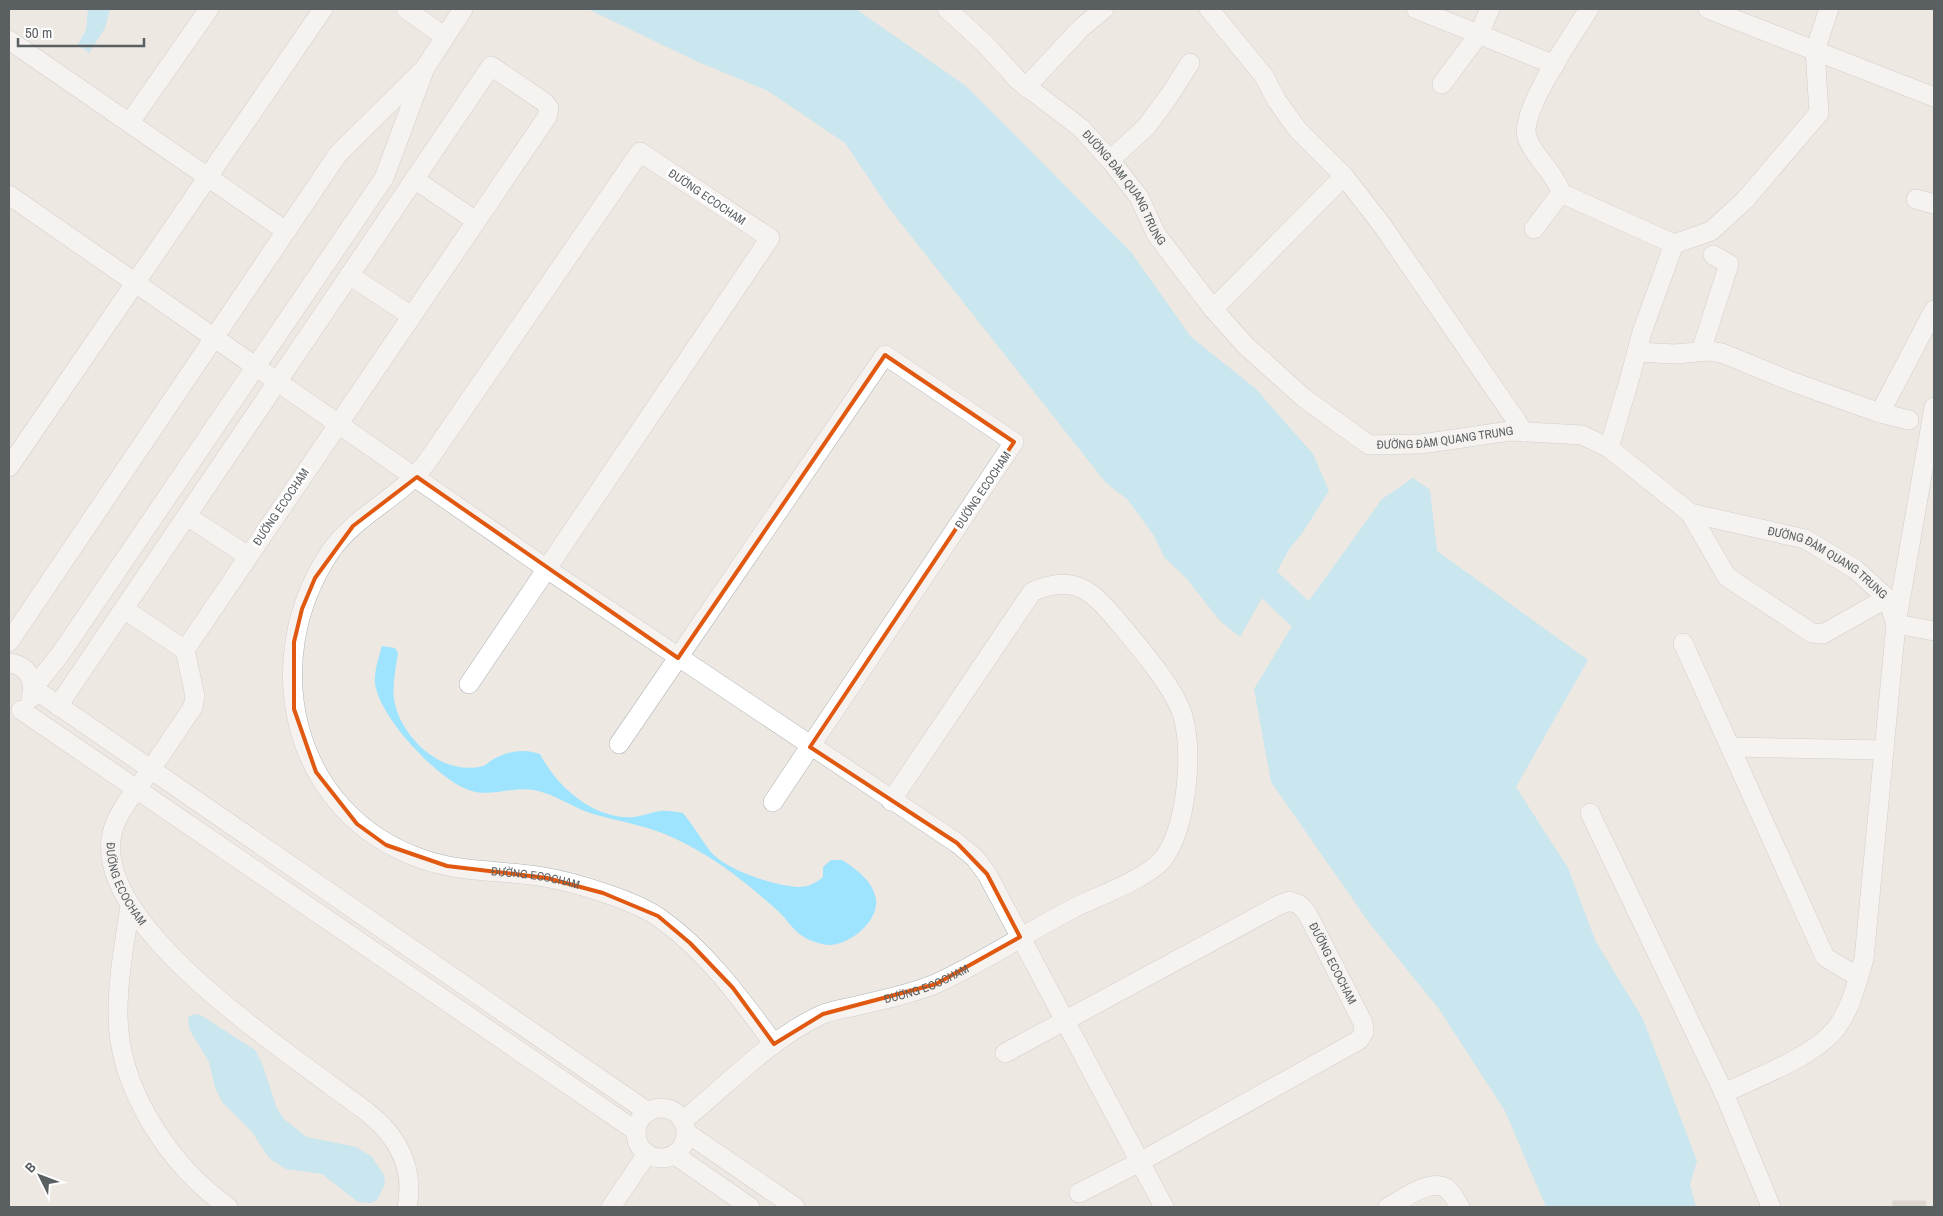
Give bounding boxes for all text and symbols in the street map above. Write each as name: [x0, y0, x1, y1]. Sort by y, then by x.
scale bar: [18, 15, 144, 47]
text: 50 m: [25, 22, 52, 43]
street label: ĐƯỜNG ĐÀM QUANG TRUNG: [1079, 127, 1170, 249]
street label: ĐƯỜNG ECOCHAM: [665, 165, 749, 229]
street label: ĐƯỜNG ĐÀM QUANG TRUNG: [1376, 423, 1515, 453]
street label: ĐƯỜNG ECOCHAM: [951, 448, 1015, 532]
street label: ĐƯỜNG ECOCHAM: [249, 465, 313, 549]
street label: ĐƯỜNG ĐÀM QUANG TRUNG: [1766, 523, 1891, 603]
street label: ĐƯỜNG ECOCHAM: [103, 842, 150, 929]
street label: ĐƯỜNG ECOCHAM: [490, 863, 582, 893]
street label: ĐƯỜNG ECOCHAM: [1305, 920, 1360, 1007]
street label: ĐƯỜNG ECOCHAM: [882, 961, 972, 1007]
north arrow: [15, 1151, 65, 1201]
text: B: [21, 1158, 40, 1176]

